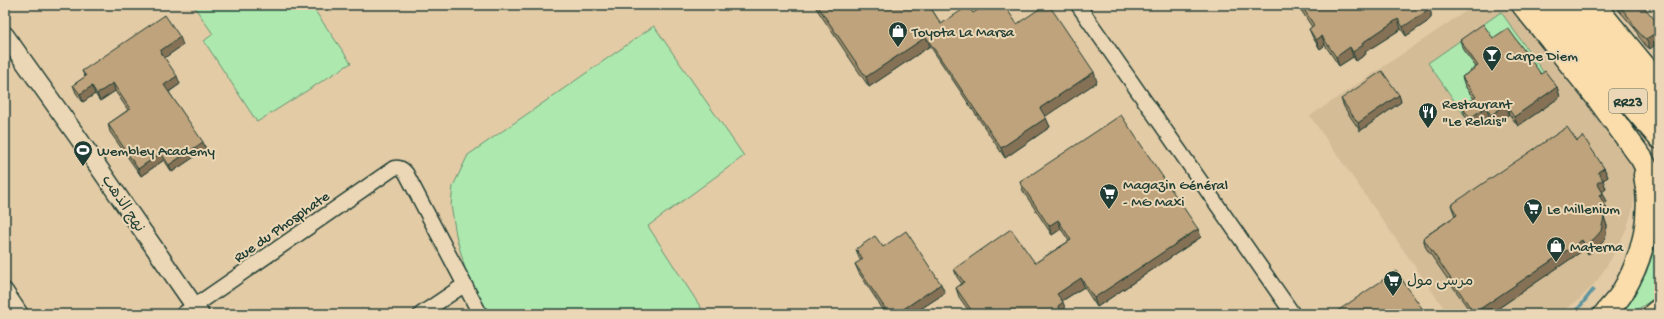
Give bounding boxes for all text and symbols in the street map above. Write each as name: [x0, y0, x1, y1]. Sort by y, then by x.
shop icon: Toyota La Marsa: [887, 20, 909, 48]
place label: Toyota La Marsa: [911, 24, 1015, 42]
bar icon: Carpe Diem: [1481, 44, 1503, 72]
place label: Carpe Diem: [1506, 48, 1578, 66]
road number: RR23: [1609, 89, 1647, 113]
place label: Restaurant "Le Relais": [1442, 96, 1513, 131]
restaurant icon: Restaurant "Le Relais": [1417, 101, 1439, 129]
sports icon: Wembley Academy: [72, 139, 94, 167]
place label: Wembley Academy: [97, 143, 215, 161]
street label: نهج الذهب: [97, 172, 148, 236]
place label: Magazin Général - MG Maxi: [1123, 177, 1228, 212]
supermarket icon: Magazin Général - MG Maxi: [1098, 182, 1120, 210]
street label: Rue du Phosphate: [231, 188, 334, 267]
supermarket icon: Le Millenium: [1522, 197, 1544, 225]
place label: Le Millenium: [1547, 201, 1620, 219]
shop icon: Materna: [1545, 235, 1567, 263]
place label: Materna: [1570, 239, 1624, 257]
supermarket icon: مرسى مول: [1382, 269, 1404, 297]
place label: مرسى مول: [1407, 273, 1473, 291]

